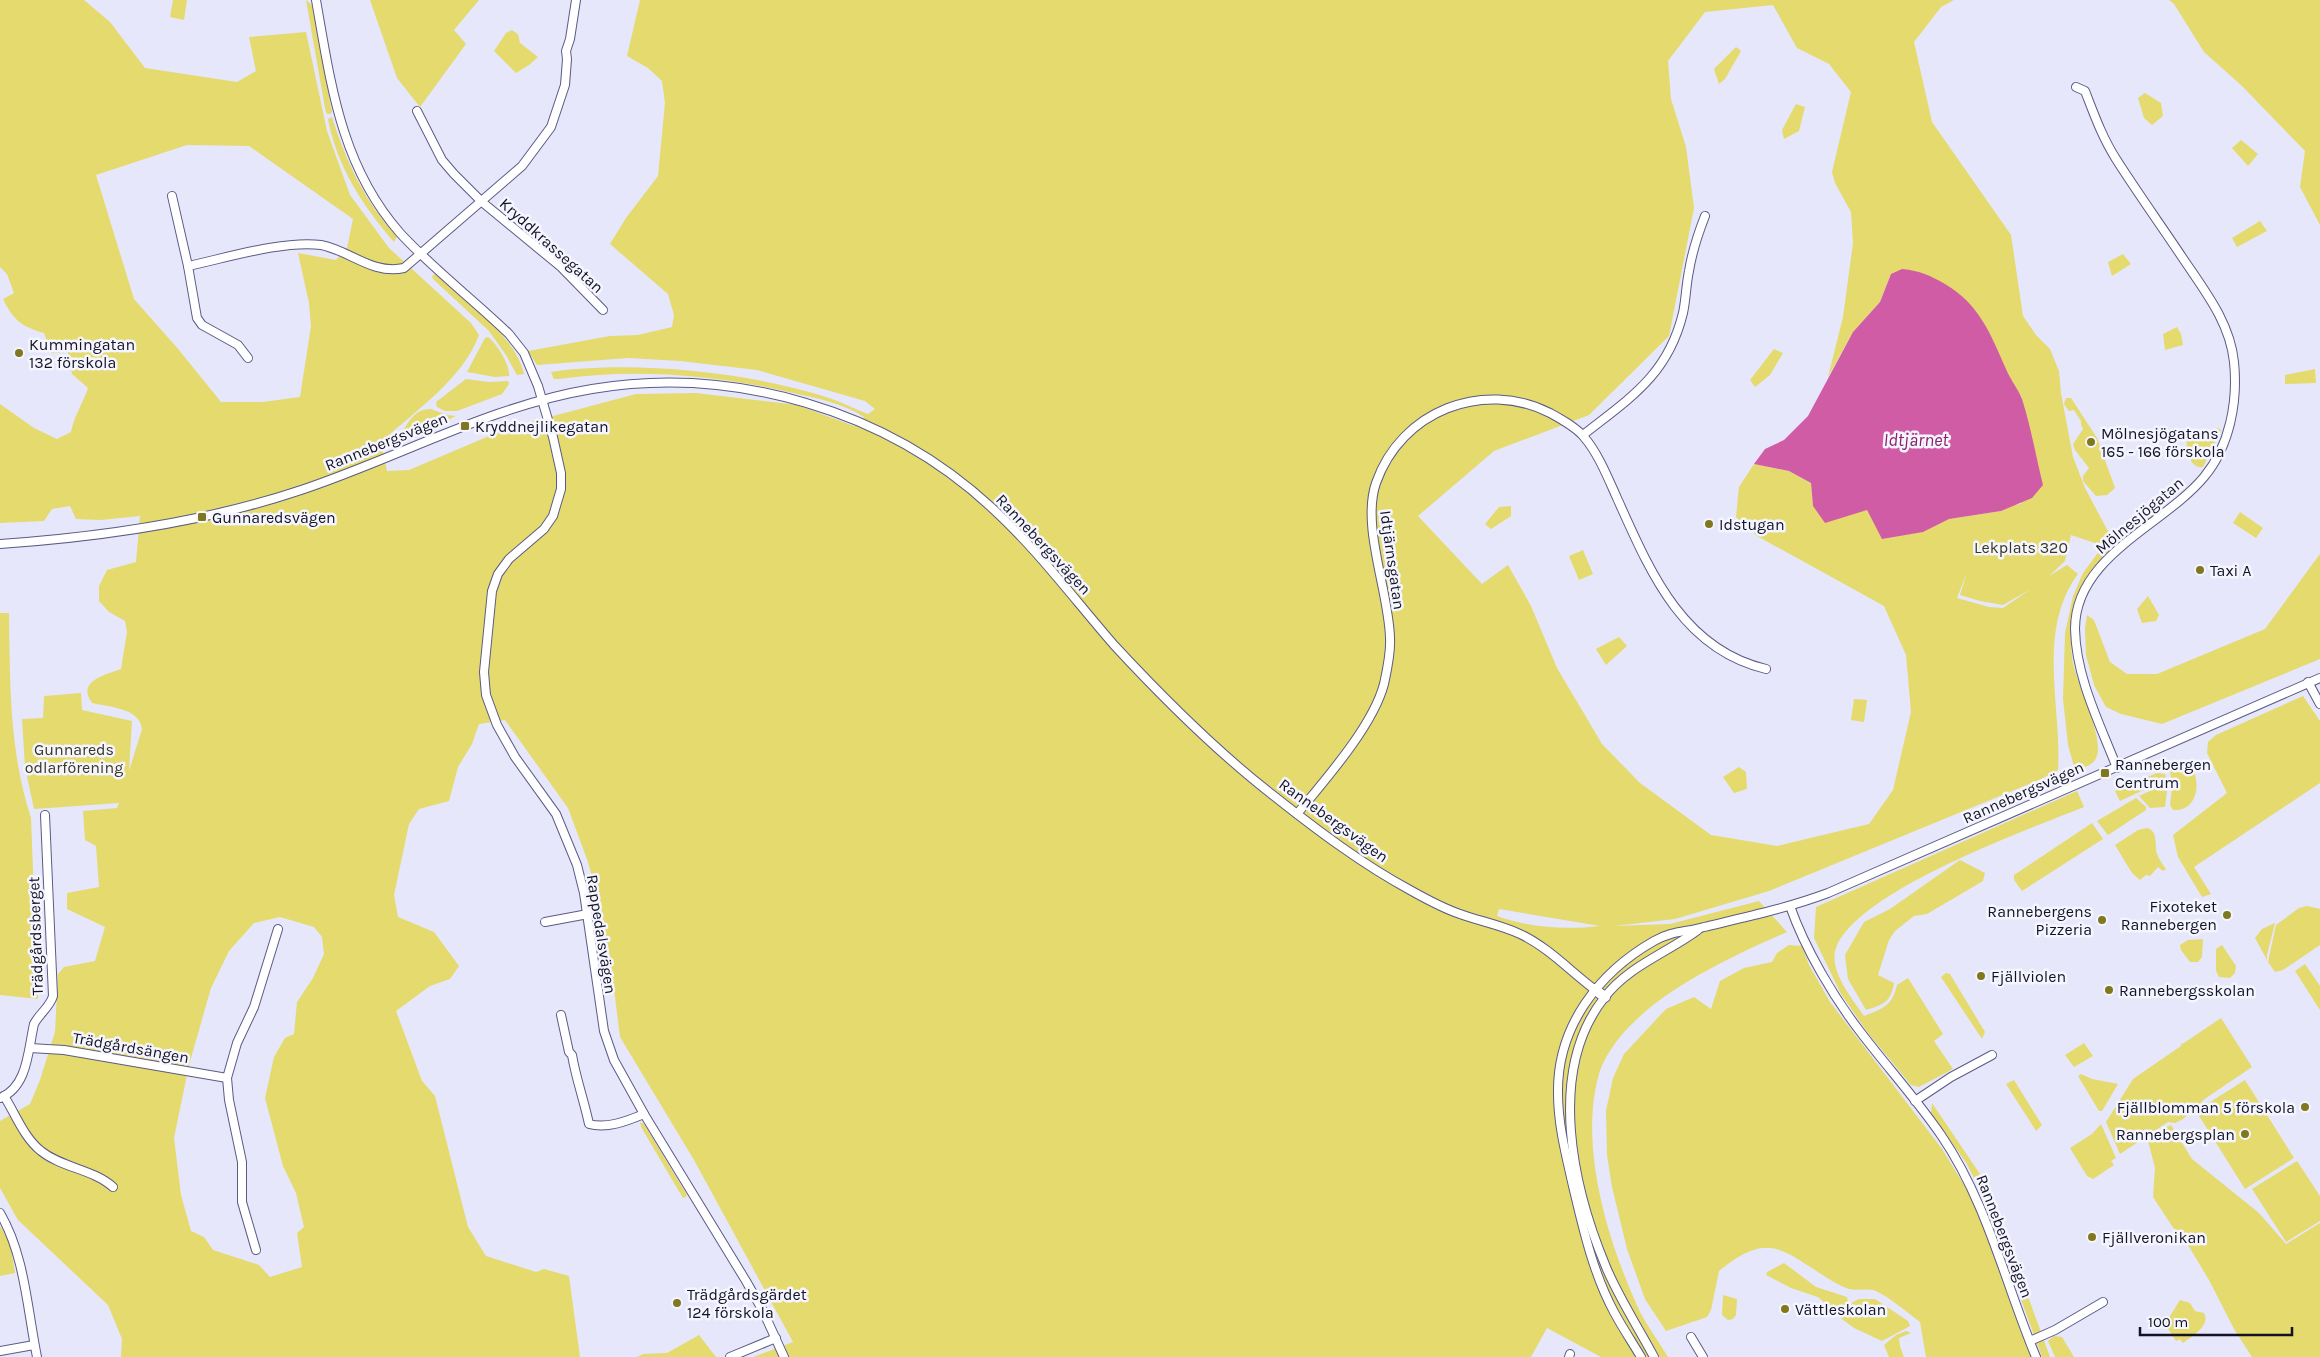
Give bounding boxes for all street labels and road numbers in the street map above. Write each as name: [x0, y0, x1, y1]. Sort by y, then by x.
street label: Kryddkrassegatan: [496, 194, 607, 297]
street label: Rannebergsvägen: [322, 408, 450, 475]
street label: Mölnesjögatan: [2091, 473, 2187, 558]
street label: Rannebergsvägen: [992, 490, 1095, 599]
street label: Idtjärnsgatan: [1376, 509, 1409, 611]
street label: Rannebergsvägen: [1960, 757, 2087, 828]
street label: Rannebergsvägen: [1275, 774, 1392, 866]
street label: Rappedalsvägen: [583, 873, 620, 995]
street label: Trädgårdsberget: [24, 876, 47, 996]
street label: Trädgårdsängen: [71, 1028, 191, 1067]
street label: Rannebergsvägen: [1972, 1172, 2037, 1301]

